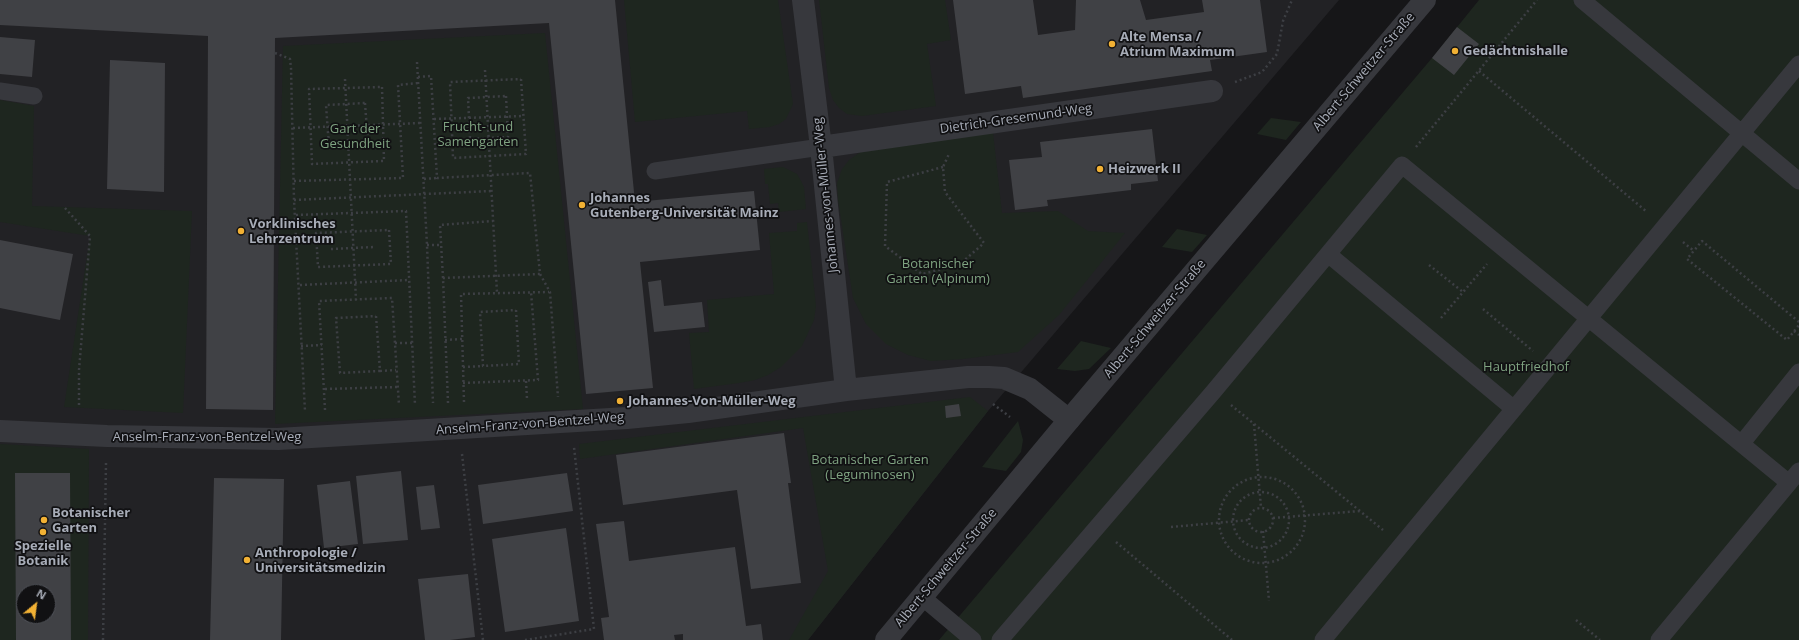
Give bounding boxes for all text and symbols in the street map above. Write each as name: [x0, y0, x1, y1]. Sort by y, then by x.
street label: Albert-Schweitzer-Straße: [1310, 10, 1418, 134]
place label: Alte Mensa / Atrium Maximum: [1120, 29, 1235, 60]
marker: Alte Mensa / Atrium Maximum: [1107, 39, 1117, 49]
place label: Gedächtnishalle: [1463, 43, 1568, 59]
marker: Gedächtnishalle: [1450, 46, 1460, 56]
street label: Dietrich-Gresemund-Weg: [939, 101, 1093, 137]
street label: Johannes-von-Müller-Weg: [810, 117, 842, 273]
park label: Frucht- und Samengarten: [437, 119, 519, 150]
park label: Gart der Gesundheit: [320, 121, 390, 152]
place label: Heizwerk II: [1108, 161, 1181, 177]
marker: Heizwerk II: [1095, 164, 1105, 174]
place label: Johannes Gutenberg-Universität Mainz: [590, 190, 778, 221]
marker: Johannes Gutenberg-Universität Mainz: [577, 200, 587, 210]
place label: Vorklinisches Lehrzentrum: [249, 216, 336, 247]
marker: Vorklinisches Lehrzentrum: [236, 226, 246, 236]
park label: Botanischer Garten (Alpinum): [886, 256, 990, 287]
street label: Albert-Schweitzer-Straße: [1101, 257, 1209, 381]
park label: Hauptfriedhof: [1483, 359, 1569, 375]
place label: Johannes-Von-Müller-Weg: [628, 393, 795, 409]
marker: Johannes-Von-Müller-Weg: [615, 396, 625, 406]
street label: Anselm-Franz-von-Bentzel-Weg: [435, 410, 625, 438]
street label: Anselm-Franz-von-Bentzel-Weg: [113, 429, 301, 445]
park label: Botanischer Garten (Leguminosen): [811, 452, 929, 483]
place label: Botanischer Garten: [52, 505, 130, 536]
street label: Albert-Schweitzer-Straße: [892, 506, 1000, 630]
marker: Botanischer Garten: [39, 515, 49, 525]
marker: Spezielle Botanik: [38, 527, 48, 537]
place label: Spezielle Botanik: [15, 538, 71, 569]
place label: Anthropologie / Universitätsmedizin: [255, 545, 386, 576]
marker: Anthropologie / Universitätsmedizin: [242, 555, 252, 565]
north arrow: [16, 584, 56, 624]
text: N: [34, 585, 49, 603]

